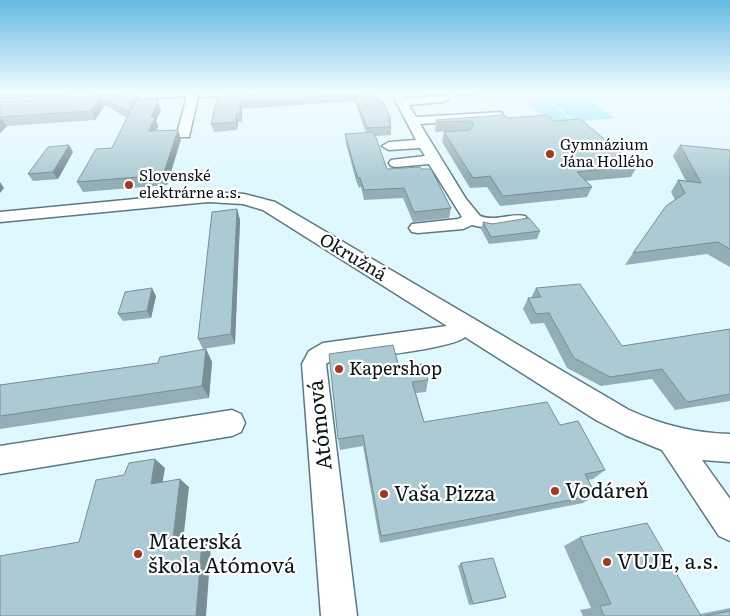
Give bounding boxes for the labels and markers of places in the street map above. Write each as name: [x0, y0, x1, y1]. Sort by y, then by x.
place label: Gymnázium Jána Hollého: [560, 132, 654, 172]
marker: Gymnázium Jána Hollého: [544, 148, 556, 160]
place label: Slovenské elektrárne a.s.: [139, 163, 241, 203]
marker: Slovenské elektrárne a.s.: [123, 179, 135, 191]
place label: Kapershop: [349, 354, 442, 381]
marker: Kapershop: [333, 363, 345, 375]
place label: Vodáreň: [565, 473, 649, 504]
place label: Vaša Pizza: [394, 476, 496, 507]
marker: Vodáreň: [549, 485, 561, 497]
marker: Vaša Pizza: [378, 488, 390, 500]
place label: Materská škola Atómová: [148, 524, 296, 579]
place label: VUJE, a.s.: [617, 544, 719, 575]
marker: Materská škola Atómová: [132, 548, 144, 560]
marker: VUJE, a.s.: [601, 556, 613, 568]

